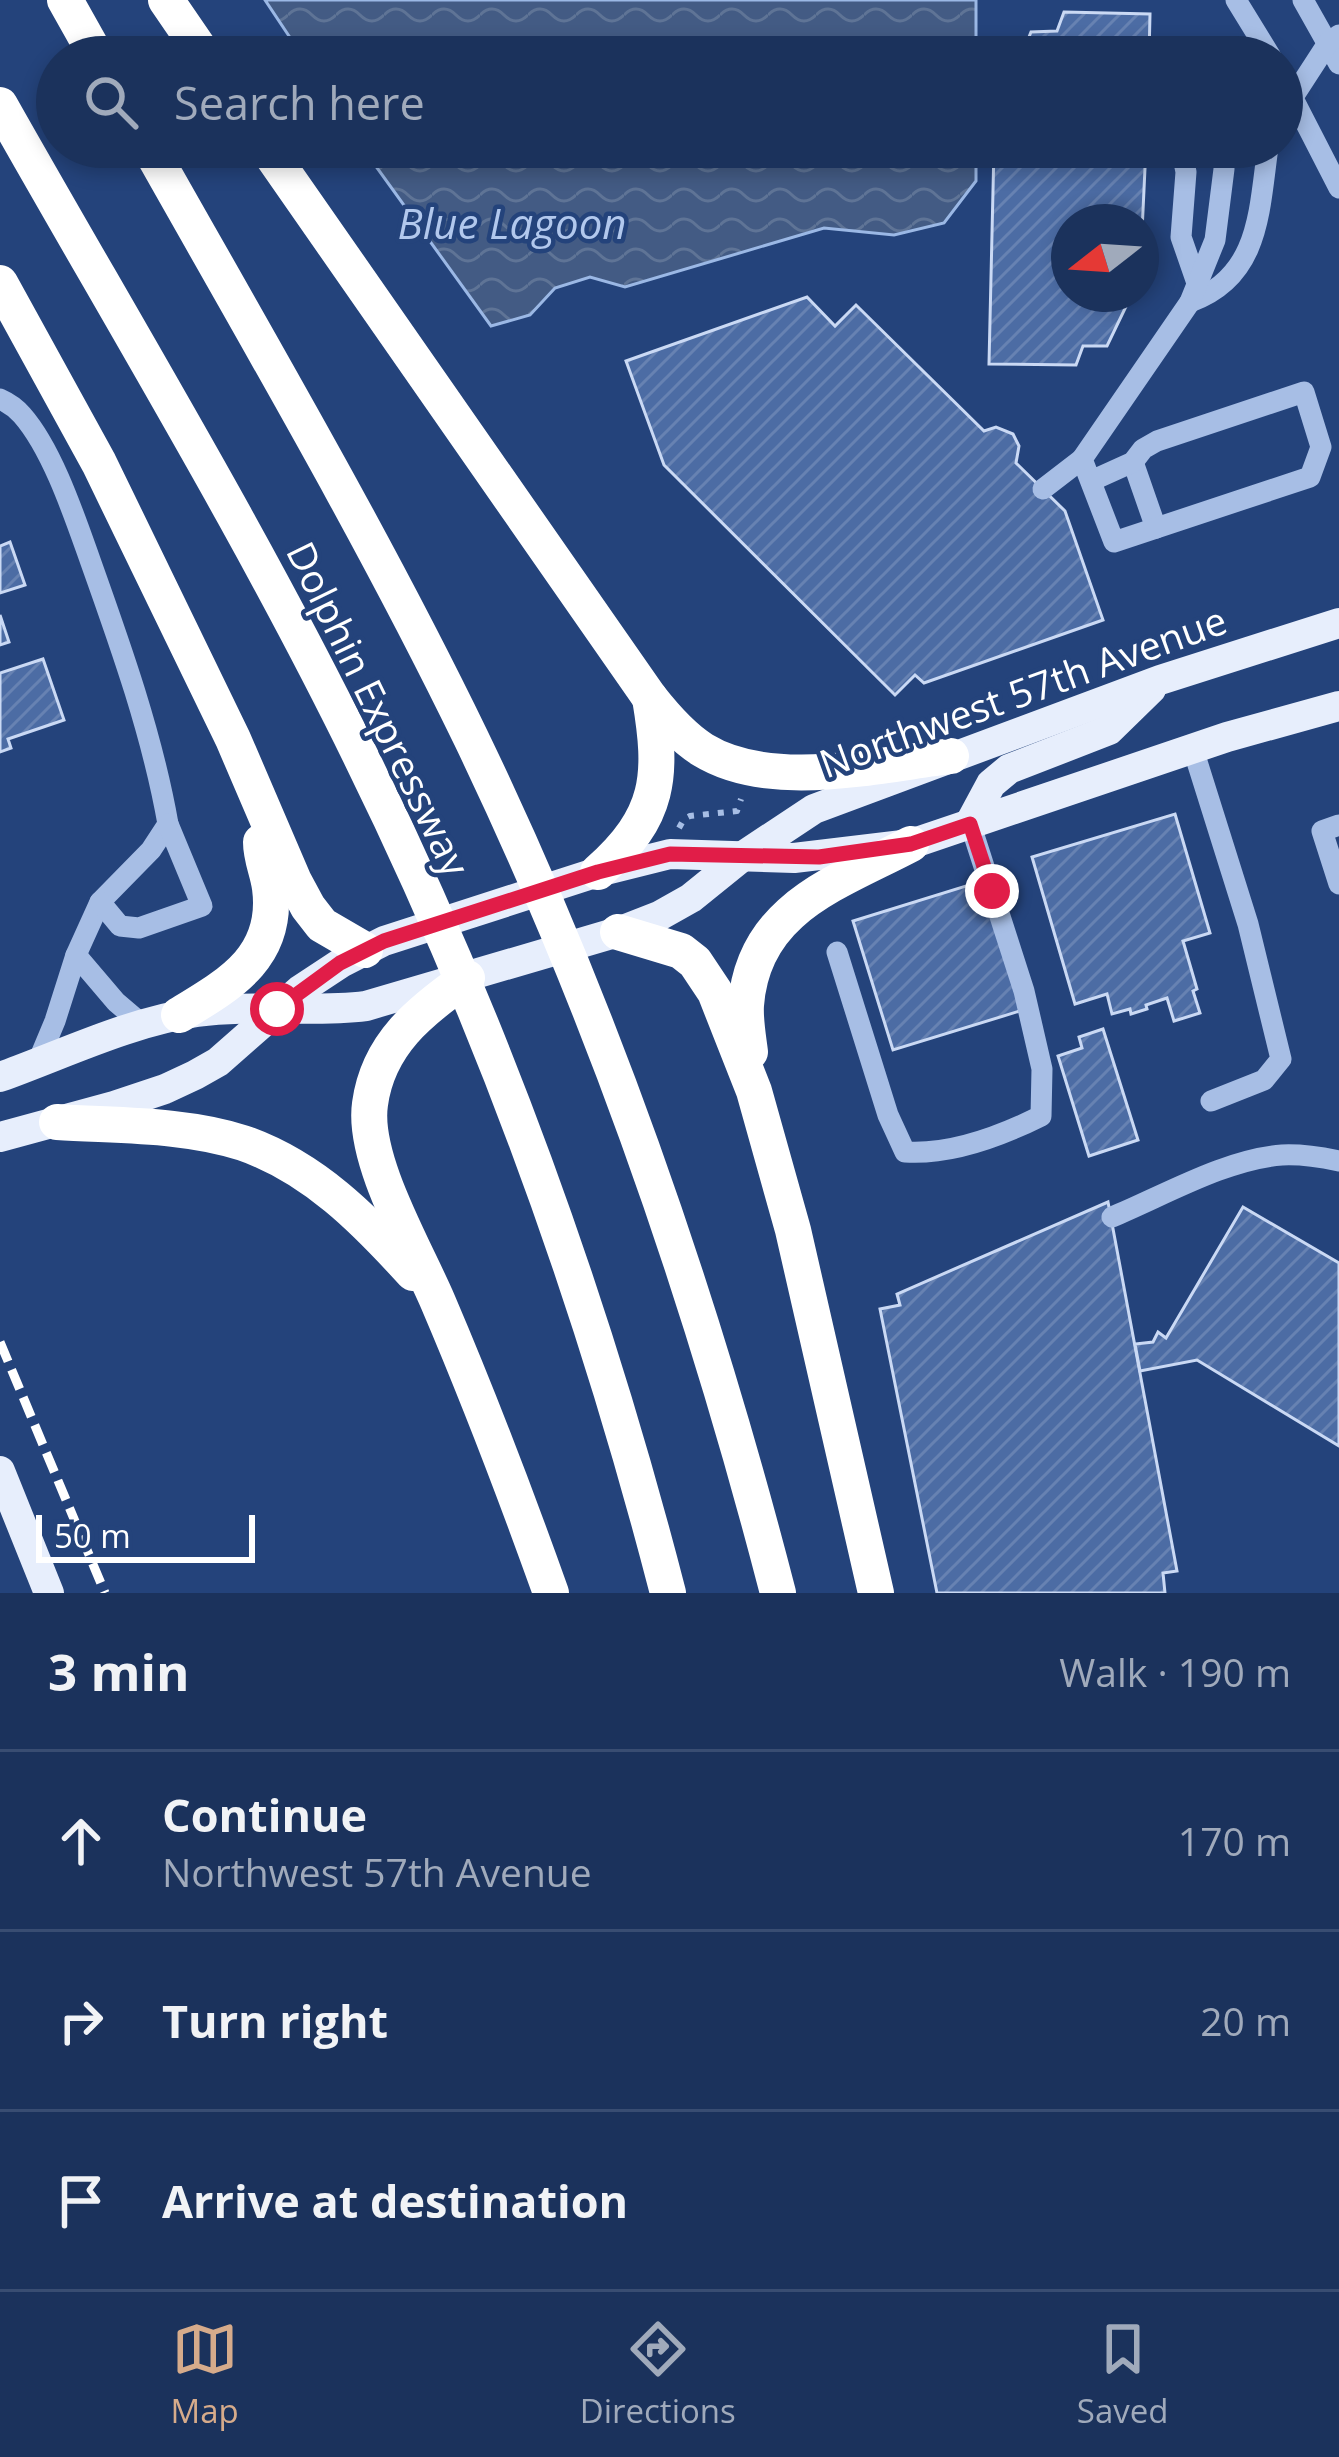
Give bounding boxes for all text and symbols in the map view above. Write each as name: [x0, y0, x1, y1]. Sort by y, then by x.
search box: [36, 36, 1303, 168]
icon: search: [78, 69, 144, 135]
text: Search here: [174, 72, 425, 133]
water label: Blue Lagoon: [397, 194, 627, 251]
north arrow: [1051, 204, 1159, 312]
street label: Dolphin Expressway: [275, 532, 484, 885]
street label: Northwest 57th Avenue: [812, 592, 1233, 789]
route end: [965, 864, 1019, 918]
route start: [250, 982, 304, 1036]
scale bar: [36, 1509, 255, 1562]
text: 50 m: [54, 1513, 131, 1558]
text: 3 min: [48, 1636, 190, 1706]
text: Walk · 190 m: [1059, 1645, 1291, 1698]
text: Continue: [162, 1784, 367, 1845]
icon: ahead: [48, 1808, 114, 1874]
text: 170 m: [1178, 1814, 1291, 1867]
text: Northwest 57th Avenue: [162, 1845, 592, 1898]
icon: right: [48, 1988, 114, 2054]
text: Turn right: [162, 1990, 388, 2051]
text: 20 m: [1200, 1994, 1291, 2047]
icon: arrive: [48, 2168, 114, 2234]
text: Arrive at destination: [162, 2170, 628, 2231]
tab: Map: [171, 2316, 239, 2433]
tab: Directions: [580, 2316, 736, 2433]
tab: Saved: [1077, 2316, 1168, 2433]

